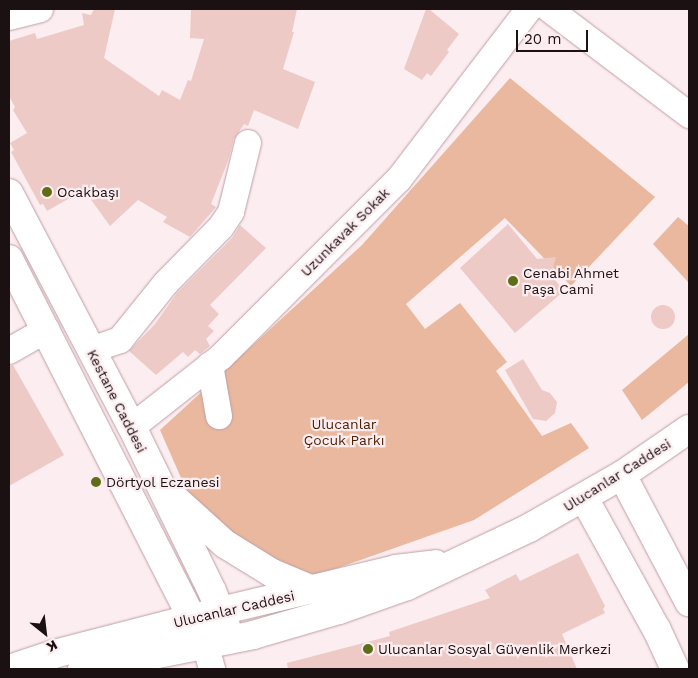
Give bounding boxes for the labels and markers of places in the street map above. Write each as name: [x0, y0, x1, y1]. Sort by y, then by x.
place label: Ocakbaşı: [57, 184, 119, 200]
marker: Ocakbaşı: [41, 186, 53, 198]
place label: Cenabi Ahmet Paşa Cami: [523, 265, 620, 298]
marker: Cenabi Ahmet Paşa Cami: [507, 275, 519, 287]
place label: Dörtyol Eczanesi: [106, 474, 220, 490]
marker: Dörtyol Eczanesi: [90, 476, 102, 488]
place label: Ulucanlar Sosyal Güvenlik Merkezi: [378, 641, 612, 657]
marker: Ulucanlar Sosyal Güvenlik Merkezi: [362, 643, 374, 655]

